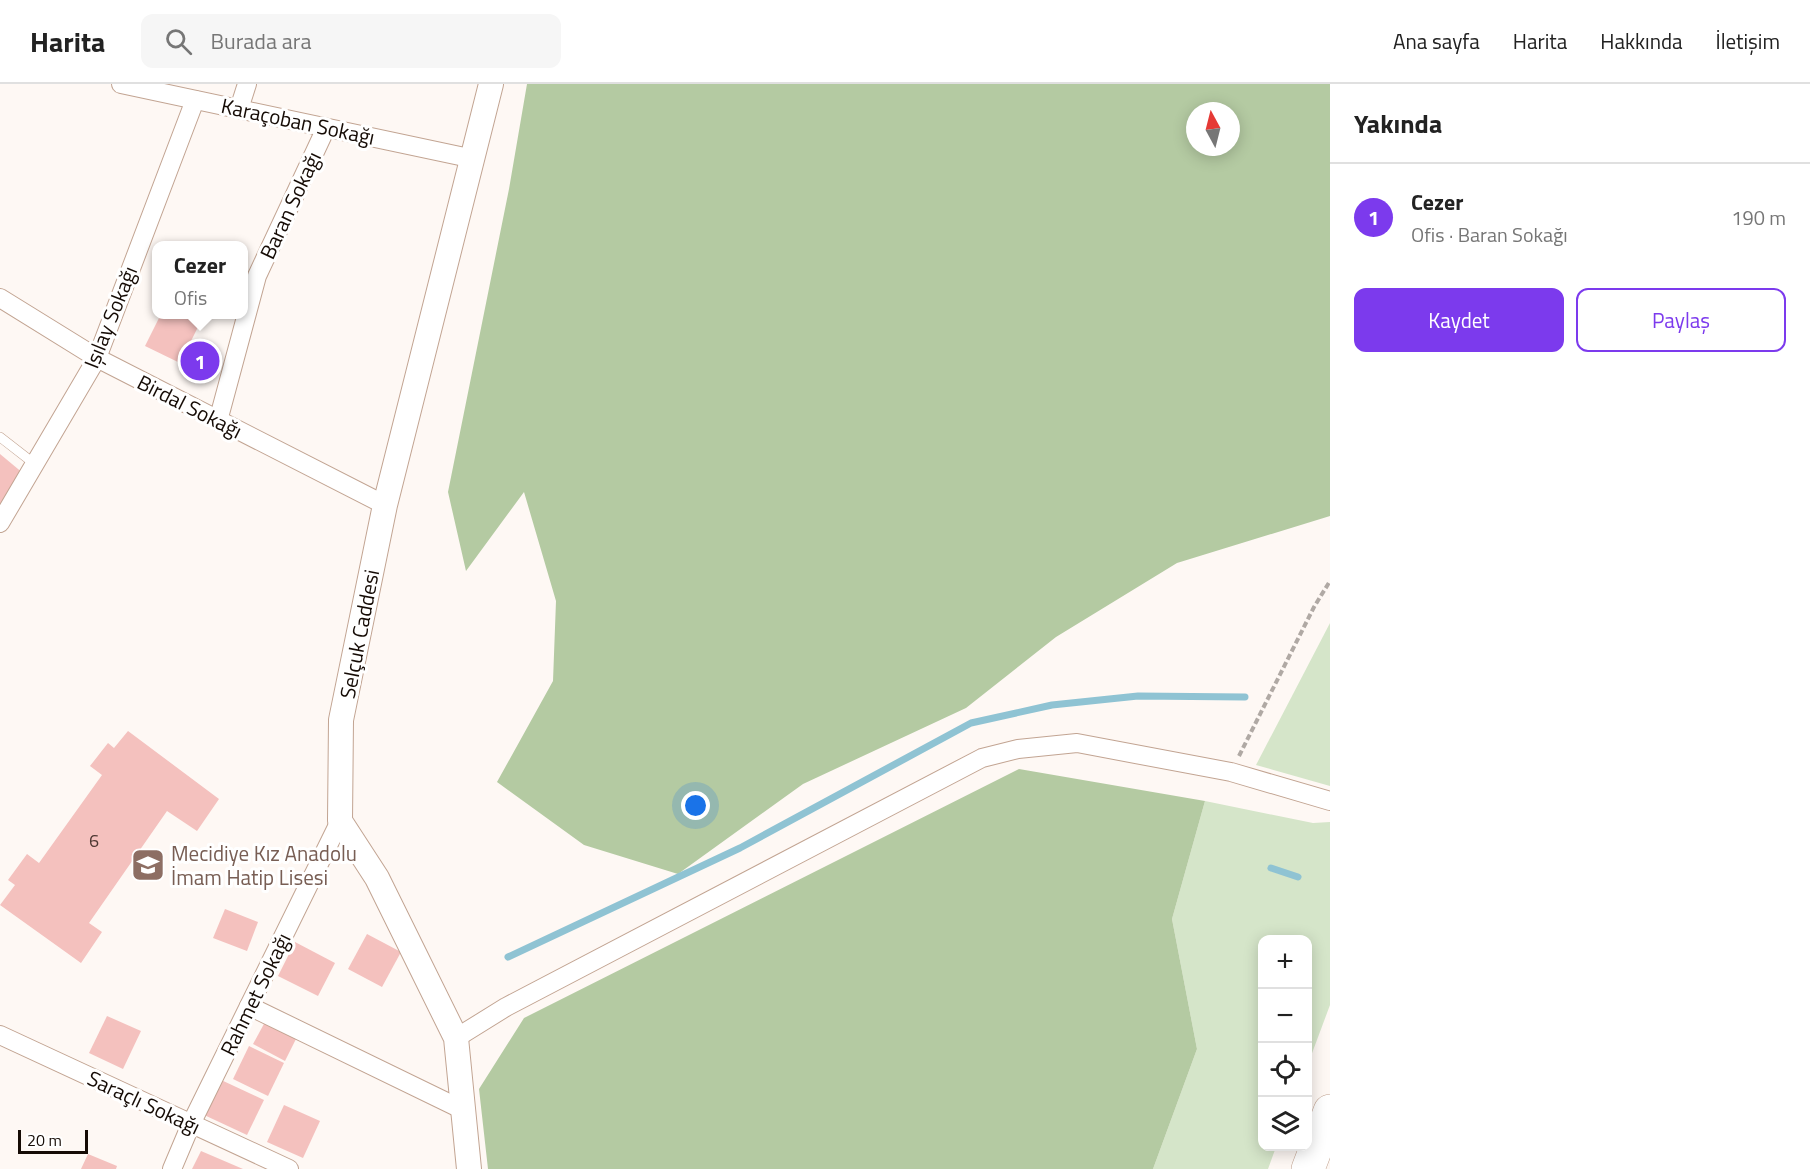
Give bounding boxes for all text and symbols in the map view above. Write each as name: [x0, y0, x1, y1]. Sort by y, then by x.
search box: [141, 14, 561, 68]
text: Harita: [30, 20, 105, 63]
text: Burada ara: [210, 24, 311, 58]
icon: search: [162, 25, 195, 58]
text: Ana sayfa: [1393, 25, 1480, 57]
text: Harita: [1513, 25, 1567, 57]
text: Hakkında: [1600, 25, 1683, 57]
text: İletişim: [1716, 25, 1780, 57]
street label: Karaçoban Sokağı: [218, 89, 378, 153]
north arrow: [1186, 102, 1240, 156]
text: Yakında: [1354, 104, 1442, 143]
street label: Baran Sokağı: [251, 146, 329, 264]
text: Cezer: [1411, 185, 1463, 219]
text: 1: [1368, 202, 1379, 233]
text: 190 m: [1731, 202, 1786, 233]
text: Ofis · Baran Sokağı: [1411, 219, 1568, 250]
popup: [152, 241, 248, 319]
text: Cezer: [174, 248, 226, 282]
street label: Işılay Sokağı: [75, 261, 145, 373]
text: Ofis: [174, 282, 207, 313]
button: Kaydet: [1354, 288, 1564, 352]
button: Paylaş: [1576, 288, 1786, 352]
pin: 1: [180, 338, 220, 384]
street label: Birdal Sokağı: [132, 366, 248, 446]
street label: Selçuk Caddesi: [331, 567, 387, 701]
your location: [681, 791, 710, 820]
house number: 6: [89, 827, 99, 854]
place label: Mecidiye Kız Anadolu İmam Hatip Lisesi: [171, 837, 357, 893]
school or university icon: Mecidiye Kız Anadolu İmam Hatip Lisesi: [130, 847, 166, 883]
street label: Rahmet Sokağı: [211, 927, 299, 1061]
map controls: [1258, 935, 1312, 1151]
button: +: [1258, 935, 1312, 989]
button: −: [1258, 989, 1312, 1043]
button: locate: [1258, 1043, 1312, 1097]
street label: Saraçlı Sokağı: [82, 1062, 206, 1142]
button: layers: [1258, 1097, 1312, 1151]
scale bar: [18, 1127, 88, 1154]
text: 20 m: [27, 1128, 62, 1152]

